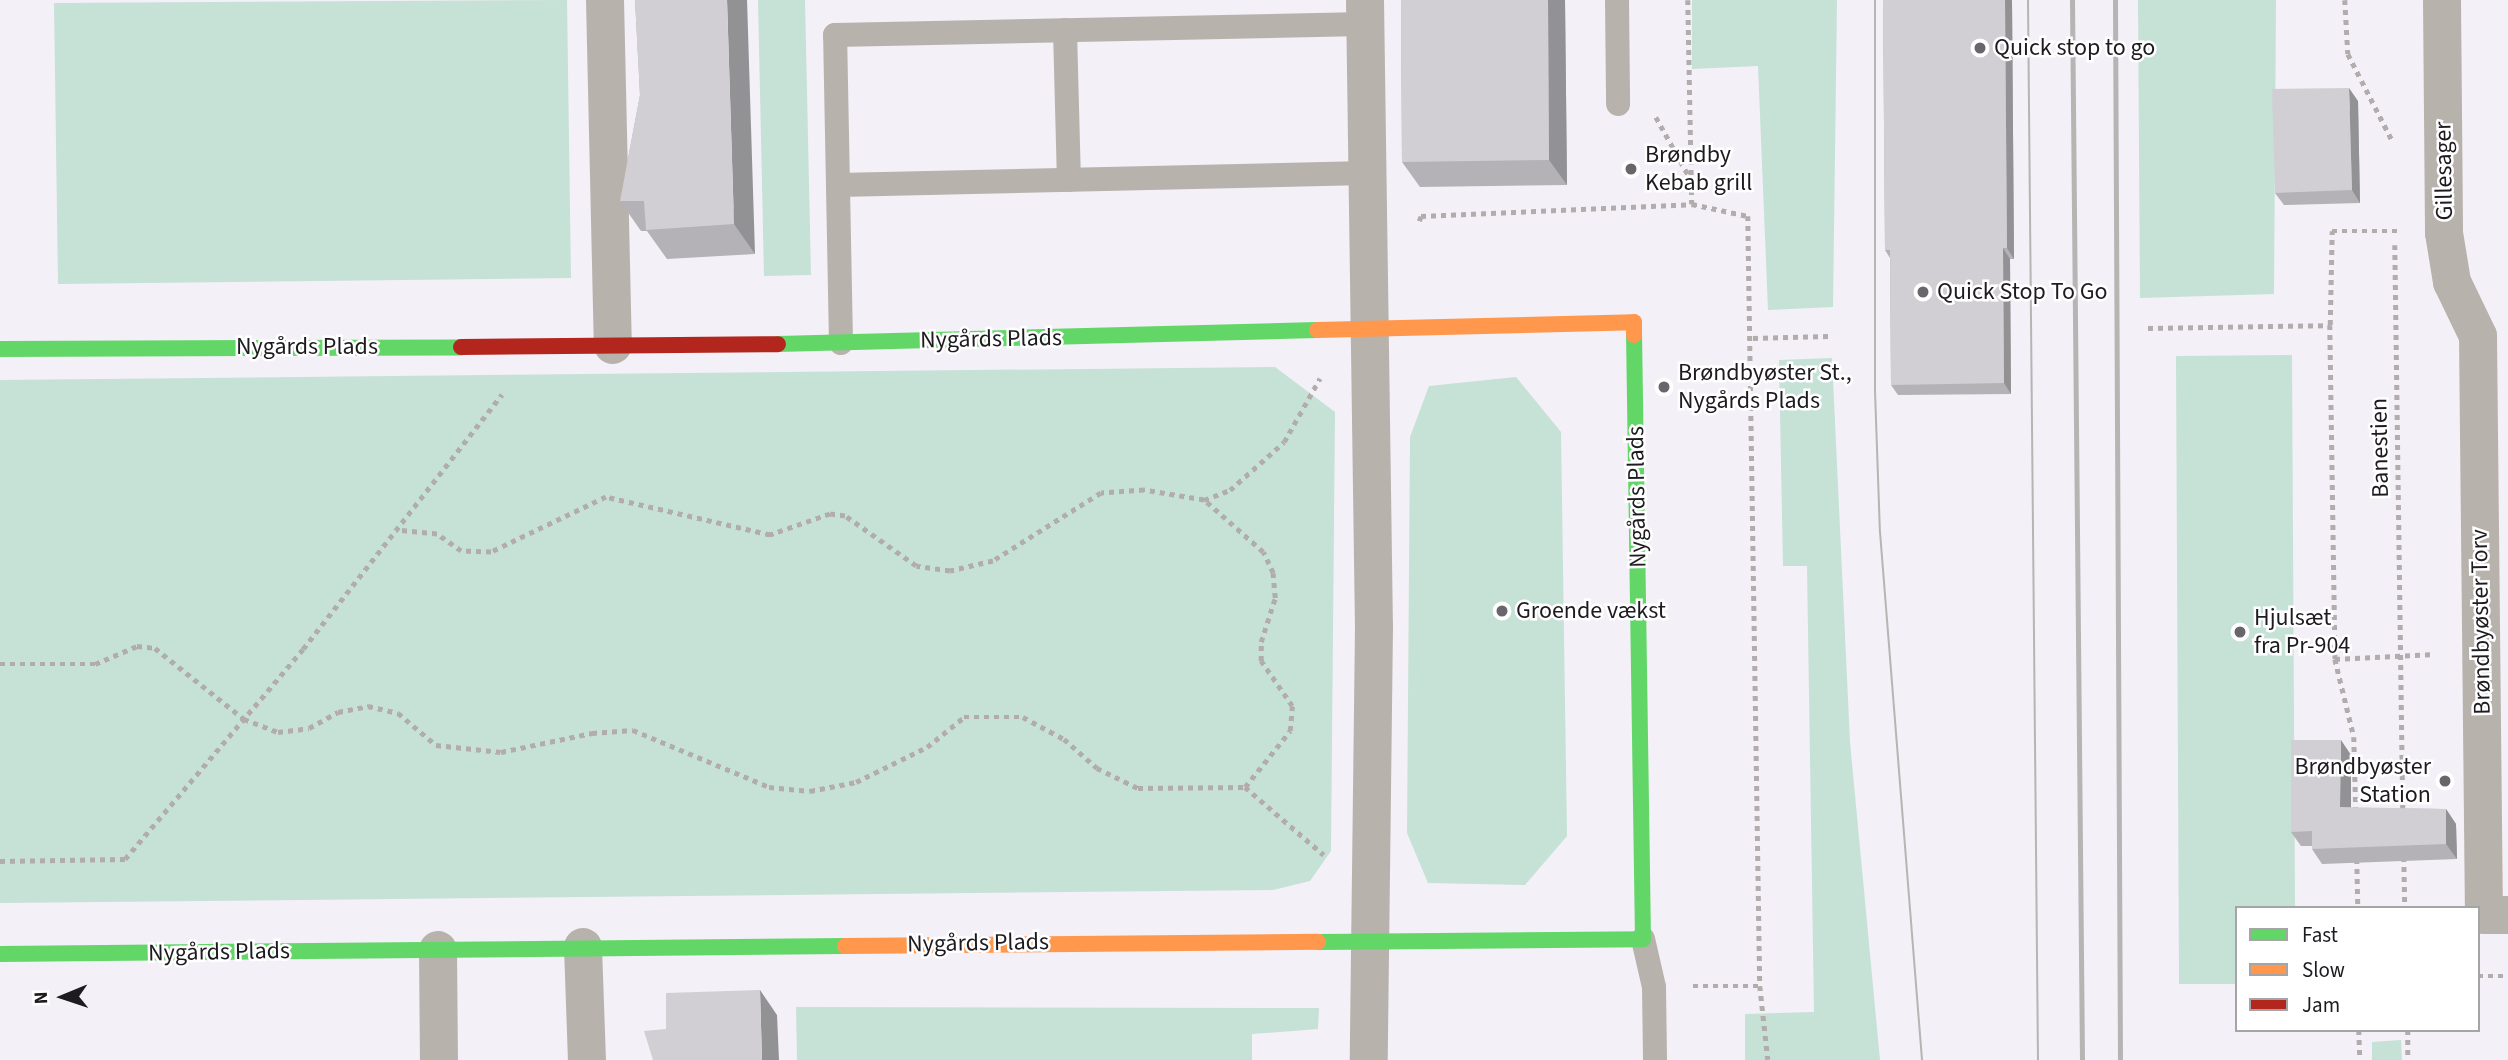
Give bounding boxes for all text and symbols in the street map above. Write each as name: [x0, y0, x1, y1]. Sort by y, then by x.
place label: Quick stop to go: [1994, 34, 2155, 62]
marker: Quick stop to go: [1972, 40, 1988, 56]
street label: Gillesager: [2429, 121, 2459, 221]
place label: Brøndby Kebab grill: [1645, 141, 1752, 197]
marker: Brøndby Kebab grill: [1623, 161, 1639, 177]
place label: Quick Stop To Go: [1937, 278, 2108, 306]
marker: Quick Stop To Go: [1915, 284, 1931, 300]
street label: Nygårds Plads: [920, 323, 1062, 355]
street label: Nygårds Plads: [236, 333, 378, 361]
place label: Brøndbyøster St., Nygårds Plads: [1678, 359, 1852, 415]
marker: Brøndbyøster St., Nygårds Plads: [1656, 379, 1672, 395]
street label: Banestien: [2365, 398, 2395, 498]
street label: Nygårds Plads: [1621, 426, 1653, 568]
street label: Brøndbyøster Torv: [2465, 529, 2497, 715]
place label: Groende vækst: [1516, 597, 1666, 625]
marker: Groende vækst: [1494, 603, 1510, 619]
place label: Hjulsæt fra Pr-904: [2254, 604, 2350, 660]
marker: Hjulsæt fra Pr-904: [2232, 624, 2248, 640]
place label: Brøndbyøster Station: [2294, 753, 2431, 809]
marker: Brøndbyøster Station: [2437, 773, 2453, 789]
legend: [2235, 906, 2480, 1032]
text: Fast: [2302, 920, 2338, 950]
street label: Nygårds Plads: [907, 927, 1049, 959]
street label: Nygårds Plads: [148, 936, 290, 968]
text: Slow: [2302, 955, 2345, 985]
north arrow: [28, 962, 98, 1032]
text: Jam: [2302, 990, 2340, 1020]
text: N: [28, 991, 55, 1005]

